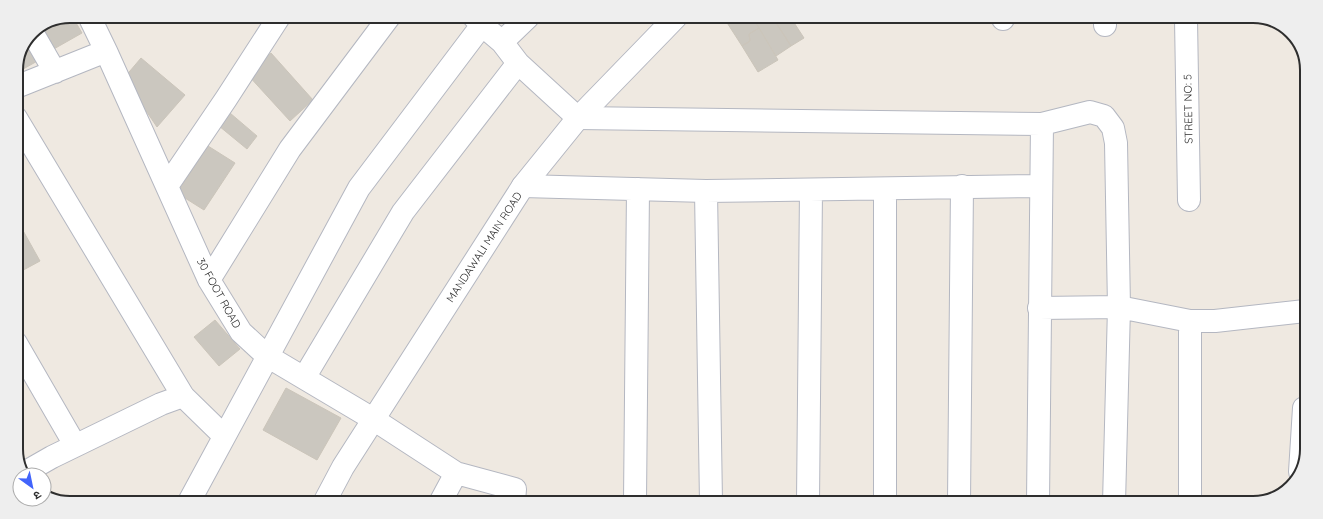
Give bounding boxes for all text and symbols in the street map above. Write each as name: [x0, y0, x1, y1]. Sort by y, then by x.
street label: STREET NO: 5: [1180, 74, 1196, 144]
street label: MANDAWALI MAIN ROAD: [443, 189, 525, 305]
street label: 30 FOOT ROAD: [194, 255, 244, 331]
north arrow: [12, 467, 52, 507]
text: उ: [30, 488, 44, 503]

